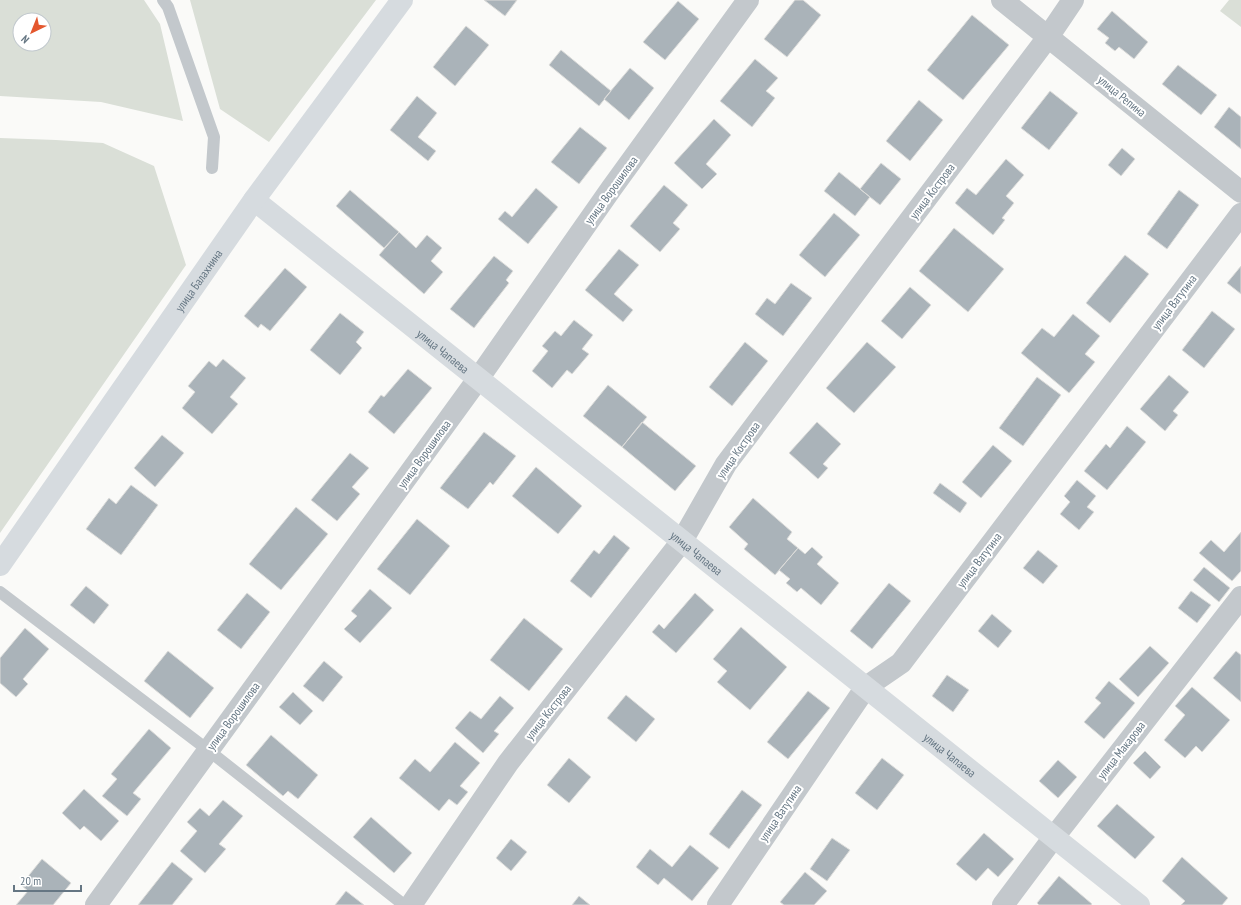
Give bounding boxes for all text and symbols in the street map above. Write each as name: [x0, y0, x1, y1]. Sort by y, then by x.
north arrow: [12, 12, 52, 52]
text: N: [18, 32, 32, 46]
street label: улица Репина: [1095, 72, 1149, 120]
street label: улица Ворошилова: [581, 153, 641, 227]
street label: улица Кострова: [906, 160, 958, 222]
street label: улица Балахнина: [171, 246, 225, 314]
street label: улица Ватутина: [1148, 271, 1200, 333]
street label: улица Чапаева: [414, 325, 473, 376]
street label: улица Ворошилова: [394, 417, 454, 491]
street label: улица Кострова: [713, 419, 763, 481]
street label: улица Чапаева: [668, 527, 726, 578]
street label: улица Ватутина: [953, 529, 1005, 591]
street label: улица Ворошилова: [203, 679, 263, 753]
street label: улица Кострова: [522, 681, 574, 743]
street label: улица Макарова: [1094, 718, 1148, 782]
street label: улица Чапаева: [921, 729, 979, 780]
street label: улица Ватутина: [756, 782, 805, 844]
scale bar: [14, 867, 81, 893]
text: 20 m: [20, 873, 41, 888]

